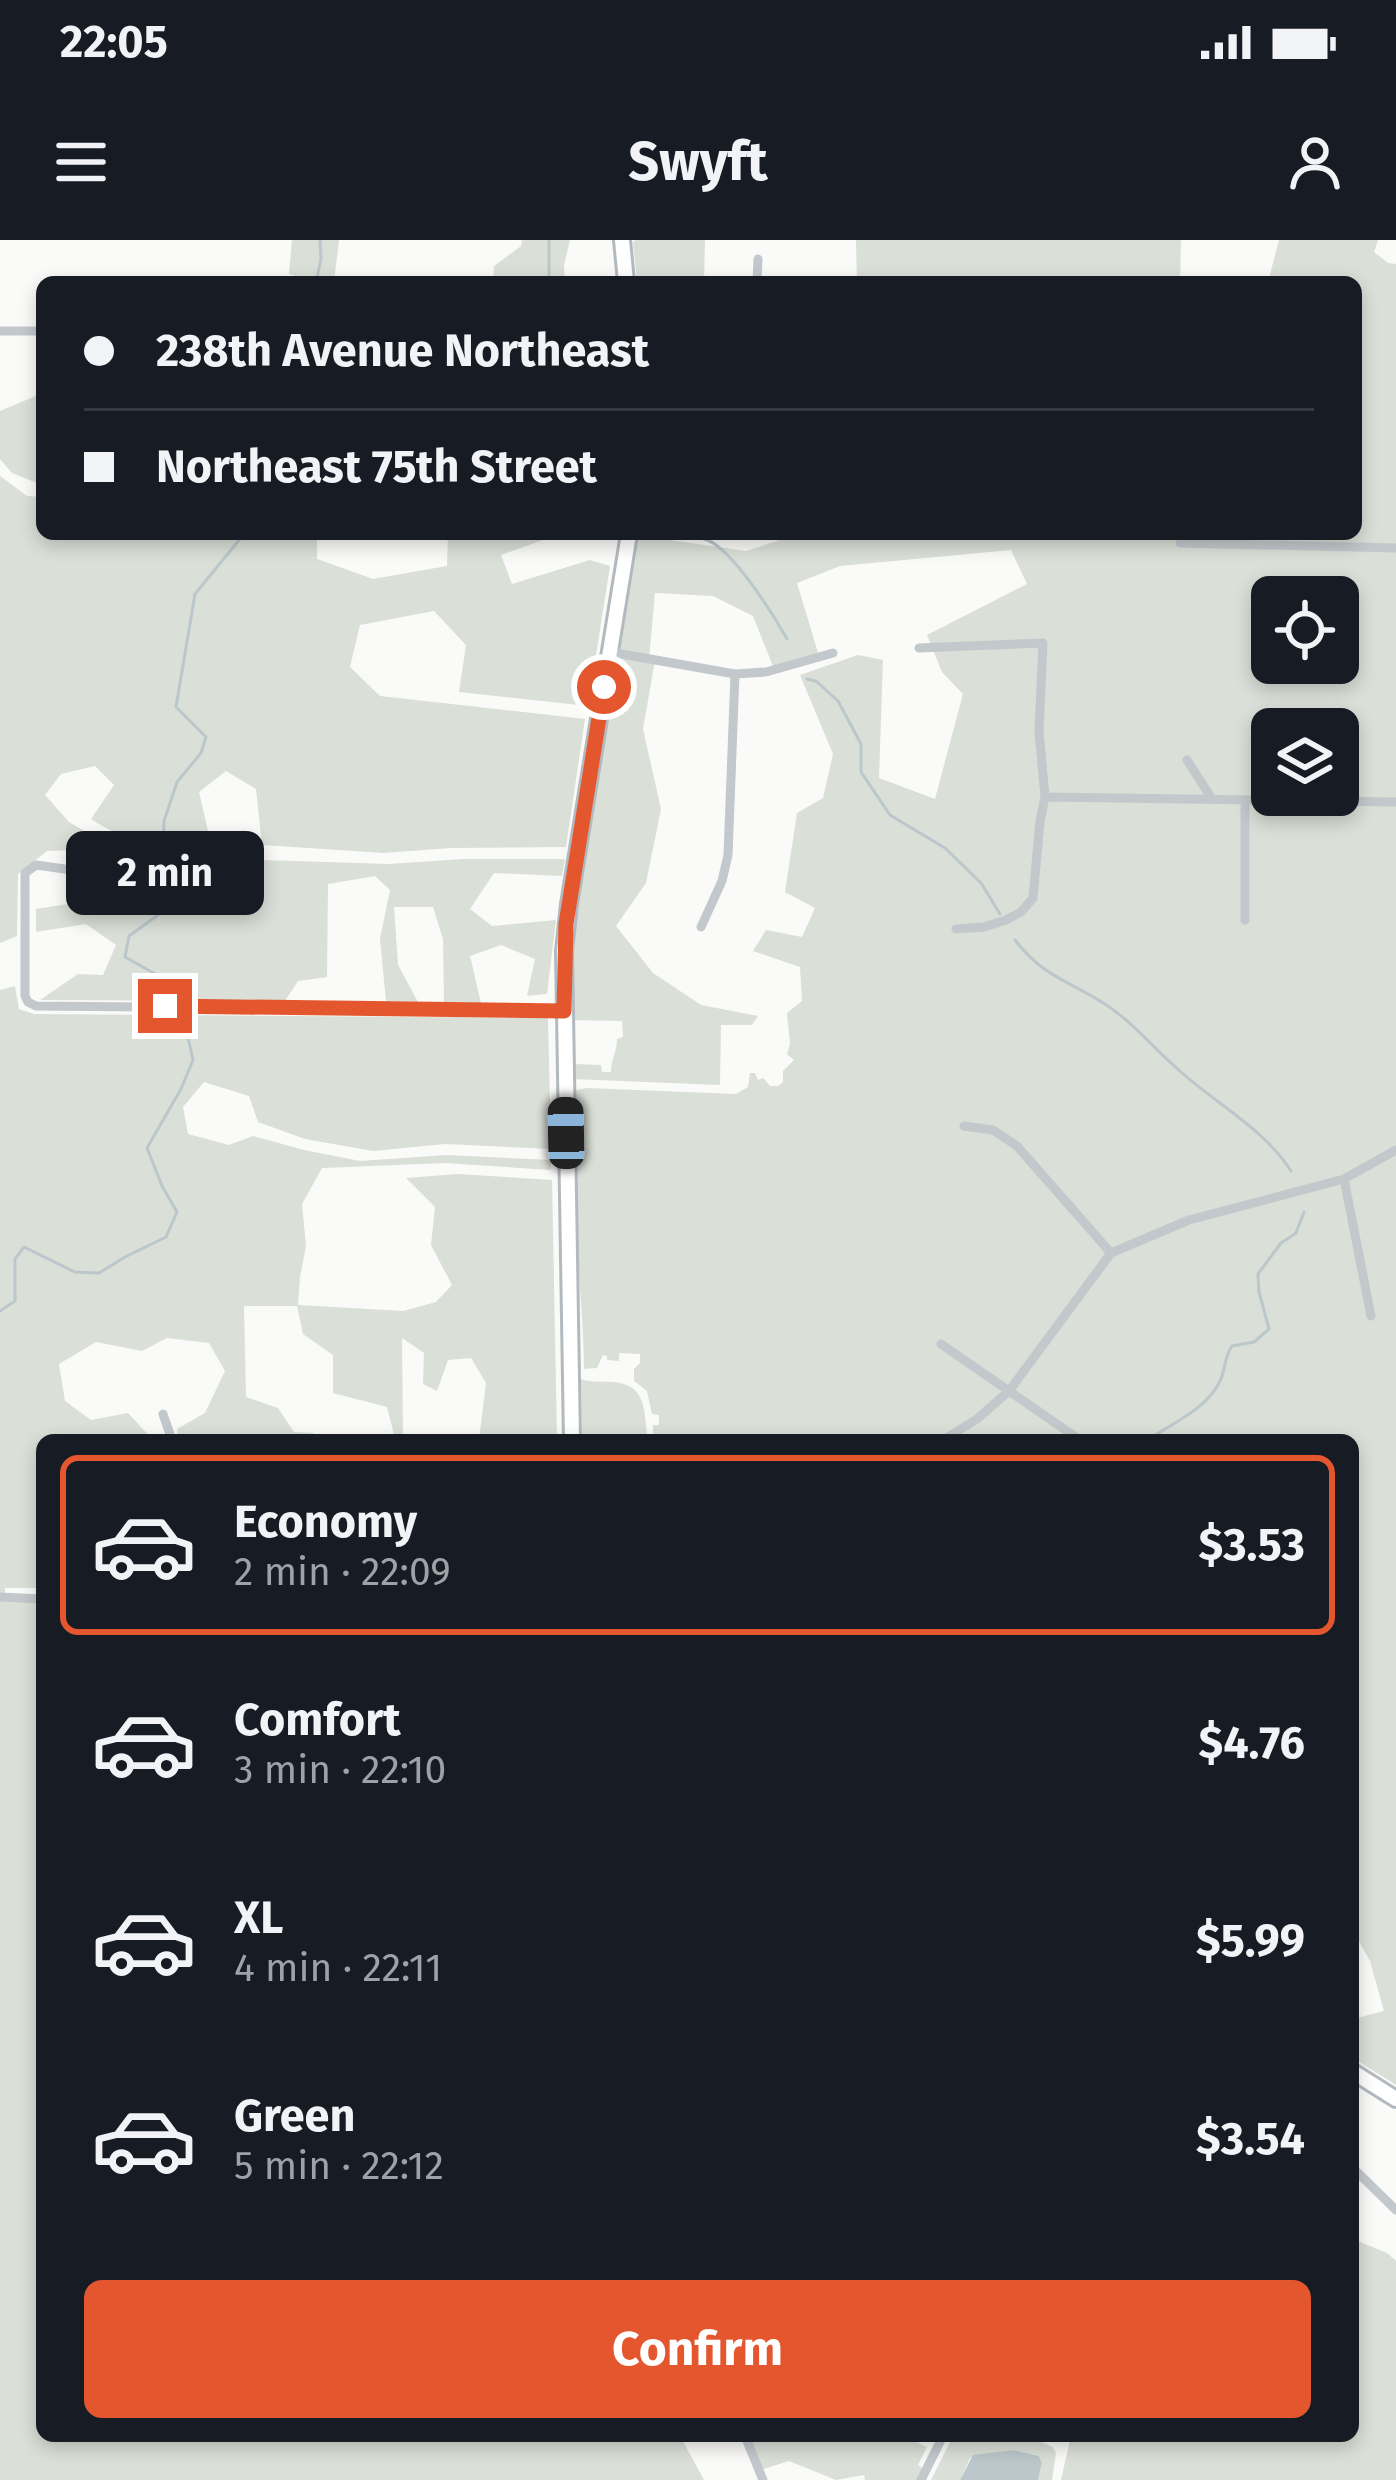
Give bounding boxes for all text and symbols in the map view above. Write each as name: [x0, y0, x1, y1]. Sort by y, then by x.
text: 22:05: [60, 15, 168, 69]
icon: menu: [48, 129, 114, 195]
icon: person: [1282, 129, 1348, 195]
text: Swyft: [628, 130, 768, 194]
text: 238th Avenue Northeast: [156, 324, 649, 378]
text: Northeast 75th Street: [156, 440, 597, 494]
map controls: [1251, 576, 1359, 816]
button: locate: [1251, 576, 1359, 684]
route start: [577, 660, 631, 714]
button: layers: [1251, 708, 1359, 816]
callout: 2 min: [66, 832, 264, 916]
text: 2 min: [117, 850, 213, 896]
route end: [138, 979, 192, 1033]
car: [547, 1097, 585, 1169]
icon: car: [90, 1491, 198, 1599]
text: Economy: [234, 1495, 417, 1549]
text: $3.53: [1199, 1518, 1305, 1572]
text: 2 min · 22:09: [234, 1549, 451, 1595]
icon: car: [90, 1689, 198, 1797]
text: Comfort: [234, 1693, 401, 1747]
text: $4.76: [1198, 1716, 1305, 1770]
text: 3 min · 22:10: [234, 1747, 446, 1793]
icon: car: [90, 1887, 198, 1995]
text: XL: [234, 1891, 283, 1945]
text: $5.99: [1196, 1914, 1305, 1968]
text: 4 min · 22:11: [234, 1945, 442, 1991]
icon: car: [90, 2085, 198, 2193]
text: Green: [234, 2089, 355, 2143]
text: $3.54: [1196, 2112, 1305, 2166]
text: 5 min · 22:12: [234, 2143, 444, 2189]
button: Confirm: [84, 2280, 1311, 2418]

